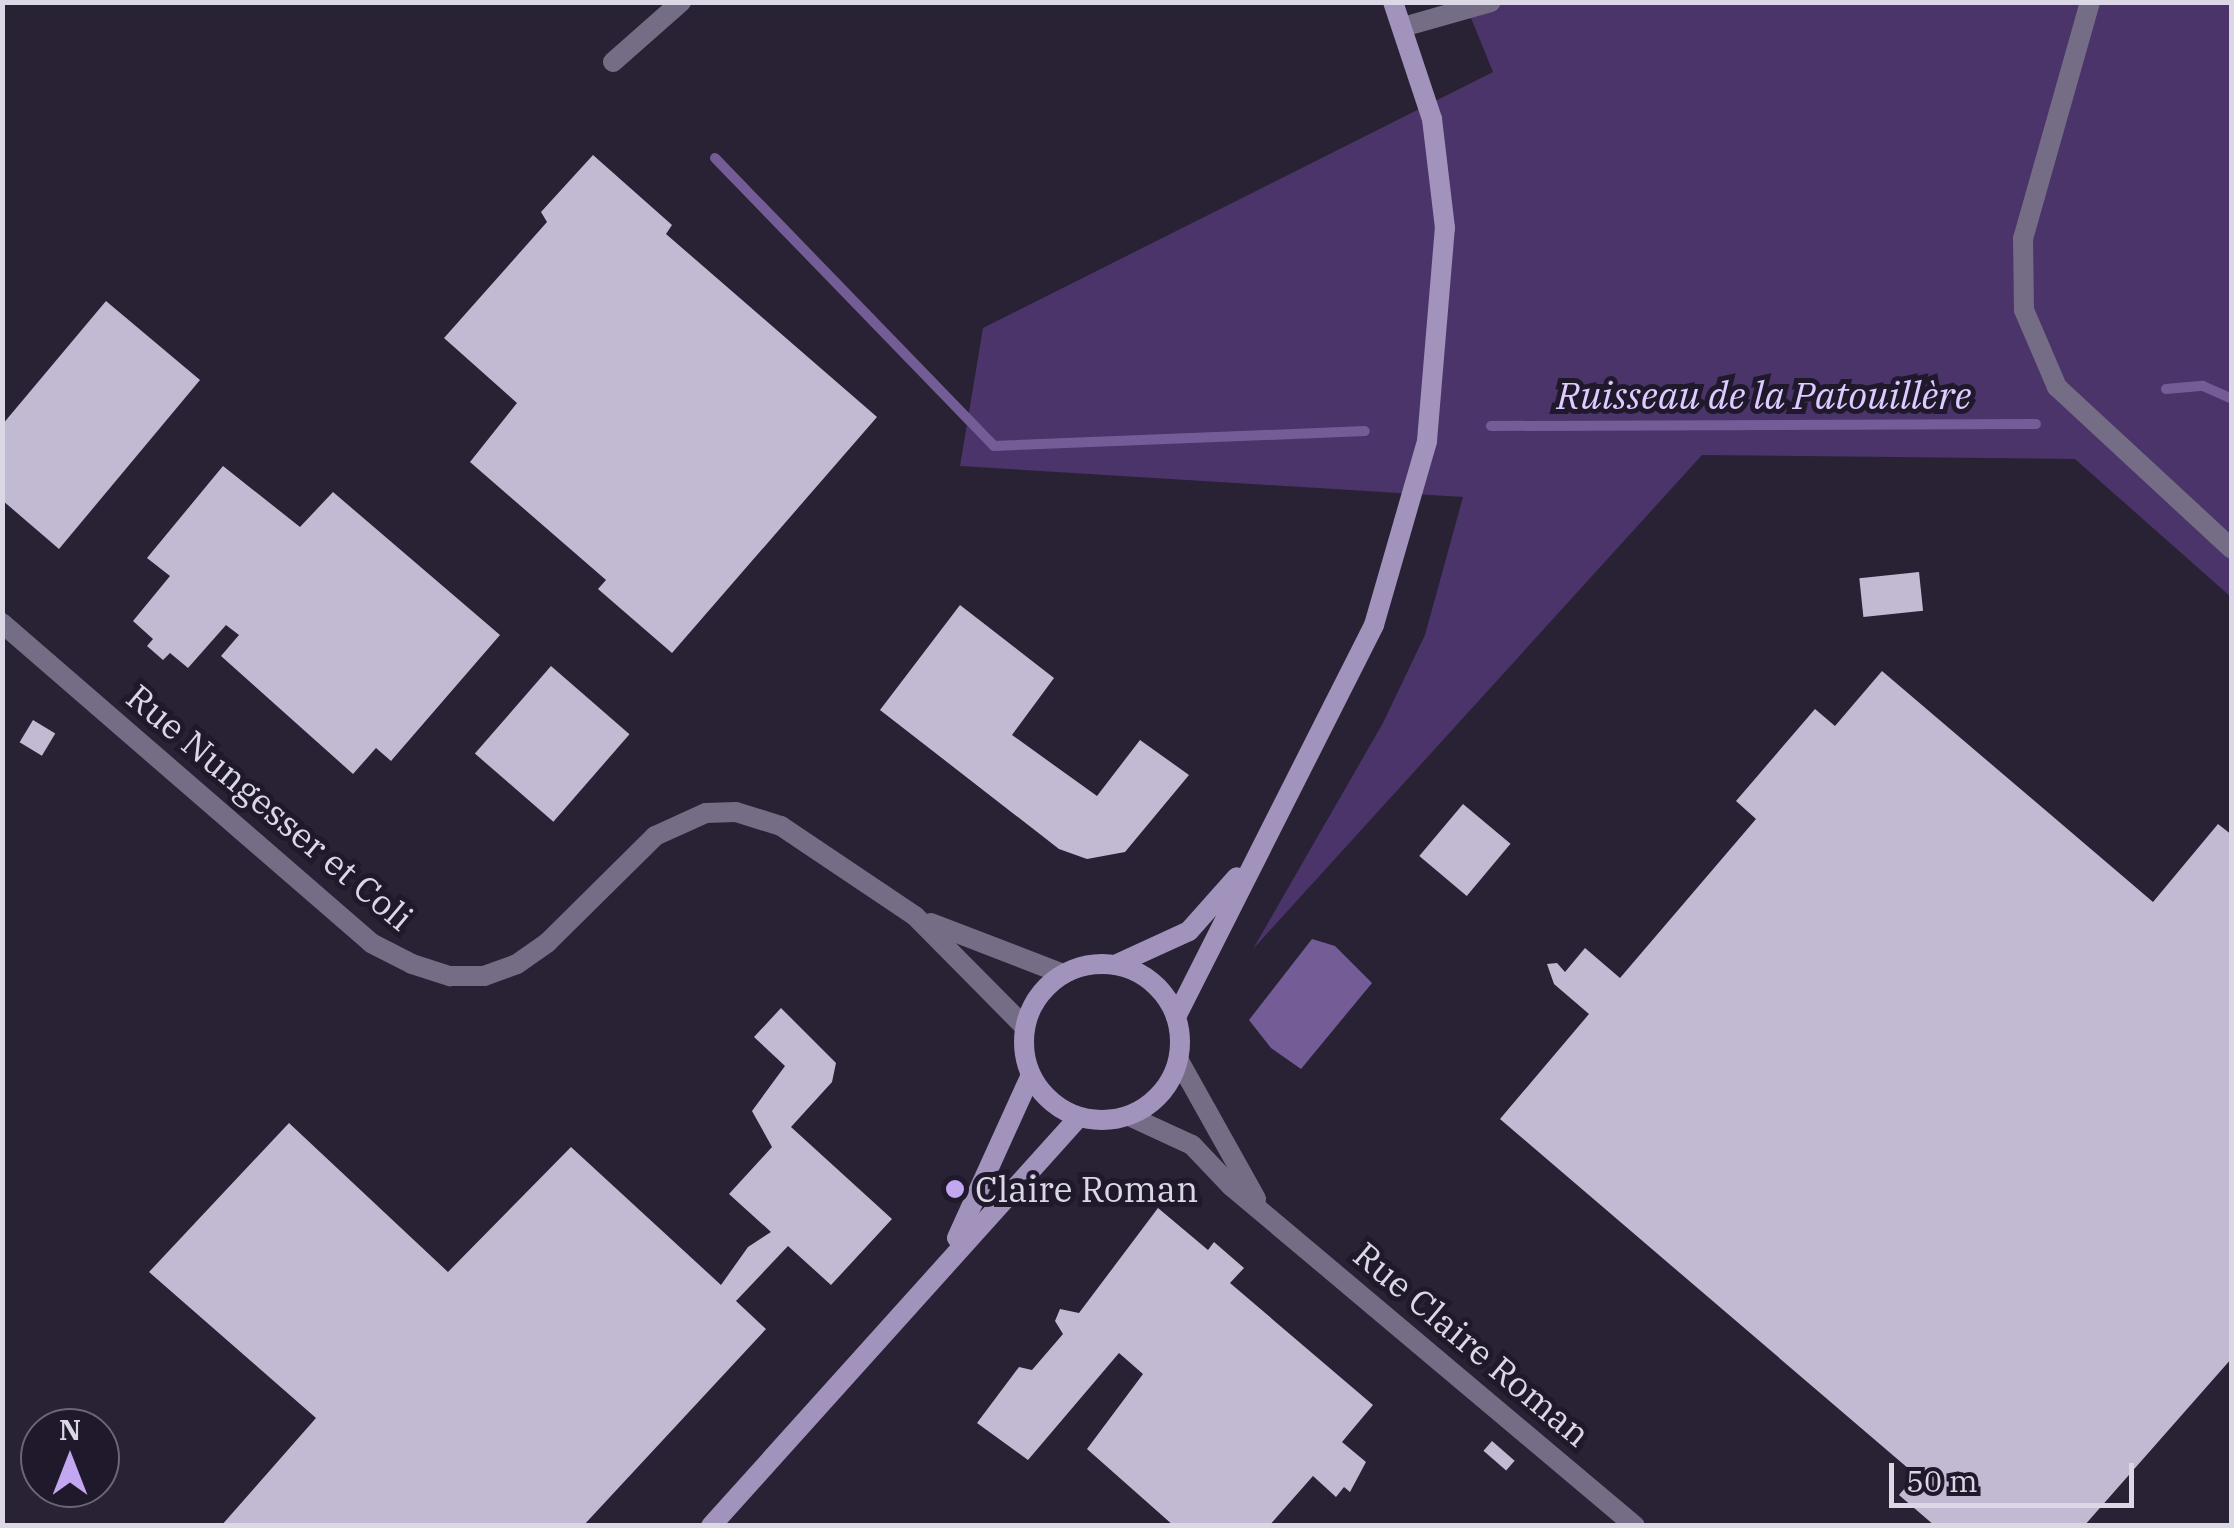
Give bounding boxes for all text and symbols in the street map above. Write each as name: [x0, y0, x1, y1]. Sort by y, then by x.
water label: Ruisseau de la Patouillère: [1557, 372, 1971, 418]
street label: Rue Nungesser et Coli: [119, 675, 421, 939]
place label: Claire Roman: [975, 1168, 1198, 1210]
marker: Claire Roman: [944, 1178, 966, 1200]
street label: Rue Claire Roman: [1345, 1233, 1599, 1455]
north arrow: [20, 1408, 120, 1508]
text: N: [59, 1411, 81, 1448]
scale bar: [1894, 1443, 2139, 1505]
text: 50 m: [1906, 1461, 1978, 1500]

